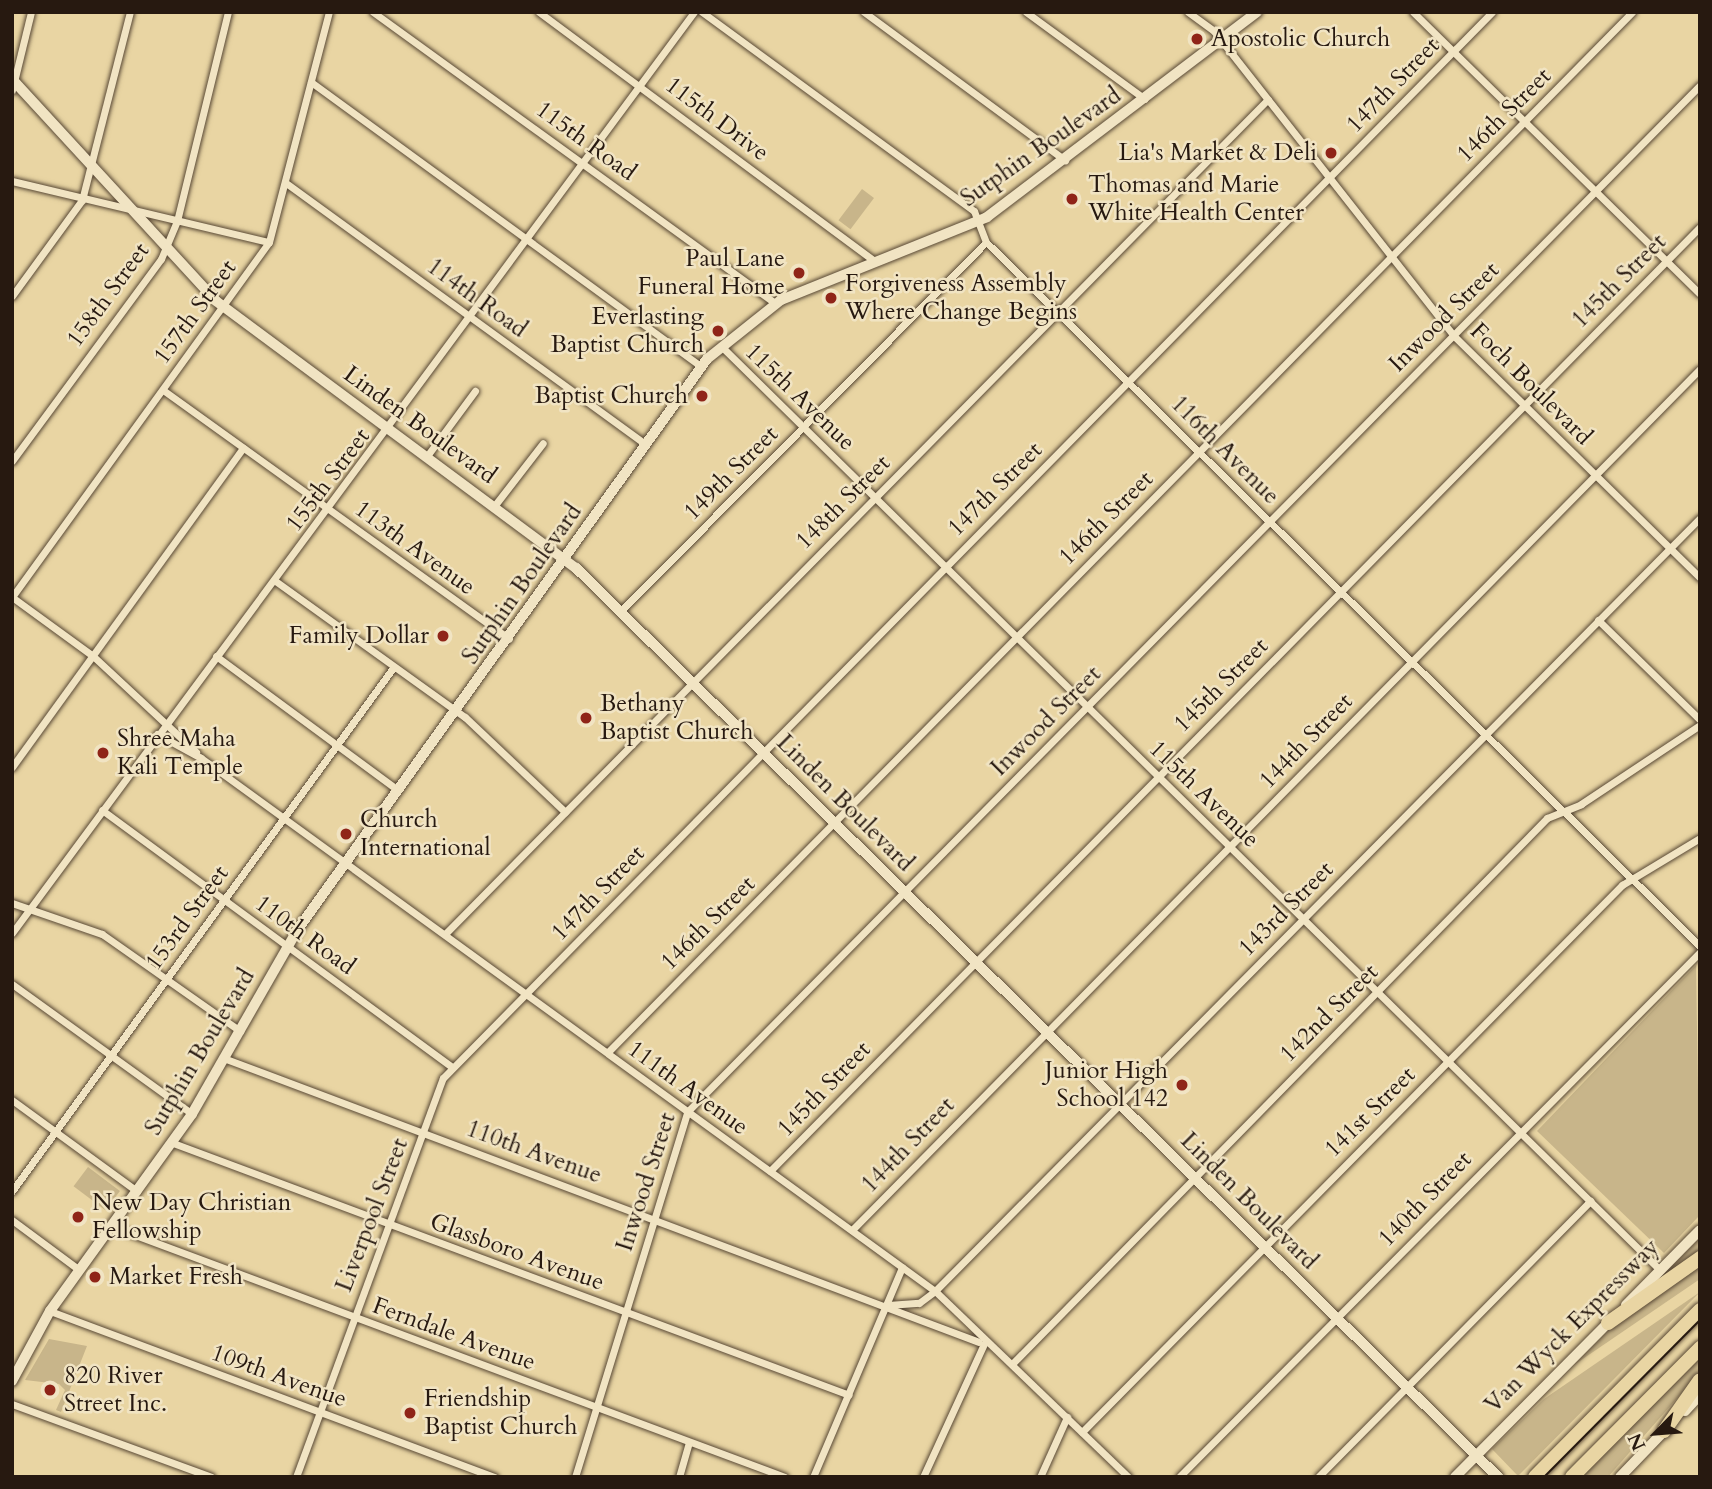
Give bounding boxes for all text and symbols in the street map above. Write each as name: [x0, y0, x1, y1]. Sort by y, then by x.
place label: Apostolic Church: [1211, 25, 1390, 53]
marker: Apostolic Church: [1189, 31, 1205, 47]
street label: 147th Street: [1340, 31, 1446, 139]
street label: 146th Street: [1451, 62, 1557, 168]
street label: 115th Drive: [660, 71, 774, 167]
street label: Sutphin Boulevard: [955, 81, 1127, 213]
street label: 115th Road: [530, 95, 642, 187]
place label: Lia's Market & Deli: [1118, 139, 1317, 167]
marker: Lia's Market & Deli: [1323, 145, 1339, 161]
place label: Thomas and Marie White Health Center: [1088, 171, 1304, 227]
marker: Thomas and Marie White Health Center: [1062, 189, 1082, 209]
street label: 145th Street: [1566, 228, 1672, 334]
street label: 158th Street: [61, 237, 155, 353]
place label: Paul Lane Funeral Home: [638, 245, 785, 301]
street label: 114th Road: [421, 252, 533, 344]
street label: 157th Street: [148, 254, 242, 370]
street label: Inwood Street: [1383, 256, 1505, 378]
marker: Paul Lane Funeral Home: [791, 265, 807, 281]
place label: Forgiveness Assembly Where Change Begins: [845, 270, 1077, 326]
marker: Forgiveness Assembly Where Change Begins: [823, 290, 839, 306]
place label: Everlasting Baptist Church: [551, 303, 704, 359]
street label: Foch Boulevard: [1464, 317, 1598, 451]
marker: Everlasting Baptist Church: [710, 323, 726, 339]
street label: 115th Avenue: [739, 337, 861, 457]
street label: Linden Boulevard: [338, 360, 502, 490]
place label: Baptist Church: [535, 382, 688, 410]
marker: Baptist Church: [694, 388, 710, 404]
street label: 116th Avenue: [1165, 390, 1285, 510]
street label: 149th Street: [678, 420, 784, 526]
street label: 155th Street: [280, 423, 376, 537]
street label: 147th Street: [942, 436, 1048, 542]
street label: 148th Street: [790, 449, 896, 555]
street label: 146th Street: [1053, 465, 1159, 571]
street label: 113th Avenue: [349, 495, 481, 601]
street label: Sutphin Boulevard: [456, 498, 588, 670]
place label: Family Dollar: [289, 622, 429, 650]
marker: Family Dollar: [435, 628, 451, 644]
street label: 145th Street: [1168, 632, 1274, 738]
street label: Inwood Street: [985, 660, 1107, 782]
street label: 144th Street: [1253, 687, 1359, 795]
place label: Bethany Baptist Church: [600, 690, 753, 746]
marker: Bethany Baptist Church: [578, 710, 594, 726]
place label: Shree Maha Kali Temple: [117, 725, 243, 781]
street label: Linden Boulevard: [770, 728, 920, 878]
street label: 115th Avenue: [1143, 734, 1265, 854]
marker: Shree Maha Kali Temple: [95, 745, 111, 761]
place label: Church International: [360, 806, 490, 862]
marker: Church International: [338, 826, 354, 842]
street label: 147th Street: [545, 839, 651, 947]
street label: 143rd Street: [1232, 855, 1340, 963]
street label: 153rd Street: [139, 860, 235, 976]
street label: 146th Street: [655, 870, 761, 976]
street label: 110th Road: [249, 889, 361, 981]
street label: 142nd Street: [1274, 958, 1384, 1068]
street label: Sutphin Boulevard: [139, 964, 261, 1140]
street label: 111th Avenue: [622, 1035, 754, 1141]
street label: 145th Street: [771, 1035, 877, 1143]
place label: Junior High School 142: [1045, 1057, 1168, 1113]
street label: 141st Street: [1319, 1061, 1421, 1163]
marker: Junior High School 142: [1174, 1077, 1190, 1093]
street label: 144th Street: [855, 1091, 961, 1199]
street label: Inwood Street: [610, 1109, 682, 1255]
street label: 110th Avenue: [462, 1114, 606, 1190]
street label: Linden Boulevard: [1174, 1126, 1324, 1276]
street label: Liverpool Street: [330, 1134, 414, 1296]
street label: 140th Street: [1372, 1145, 1478, 1253]
place label: New Day Christian Fellowship: [92, 1189, 291, 1245]
street label: Glassboro Avenue: [426, 1207, 608, 1297]
marker: New Day Christian Fellowship: [70, 1209, 86, 1225]
street label: Van Wyck Expressway: [1479, 1233, 1665, 1419]
place label: Market Fresh: [109, 1263, 243, 1291]
marker: Market Fresh: [87, 1269, 103, 1285]
street label: Ferndale Avenue: [369, 1291, 539, 1377]
street label: 109th Avenue: [207, 1338, 351, 1414]
place label: 820 River Street Inc.: [64, 1362, 167, 1418]
marker: 820 River Street Inc.: [42, 1382, 58, 1398]
place label: Friendship Baptist Church: [424, 1385, 577, 1441]
north arrow: [1621, 1398, 1691, 1468]
marker: Friendship Baptist Church: [402, 1405, 418, 1421]
text: N: [1622, 1429, 1652, 1455]

